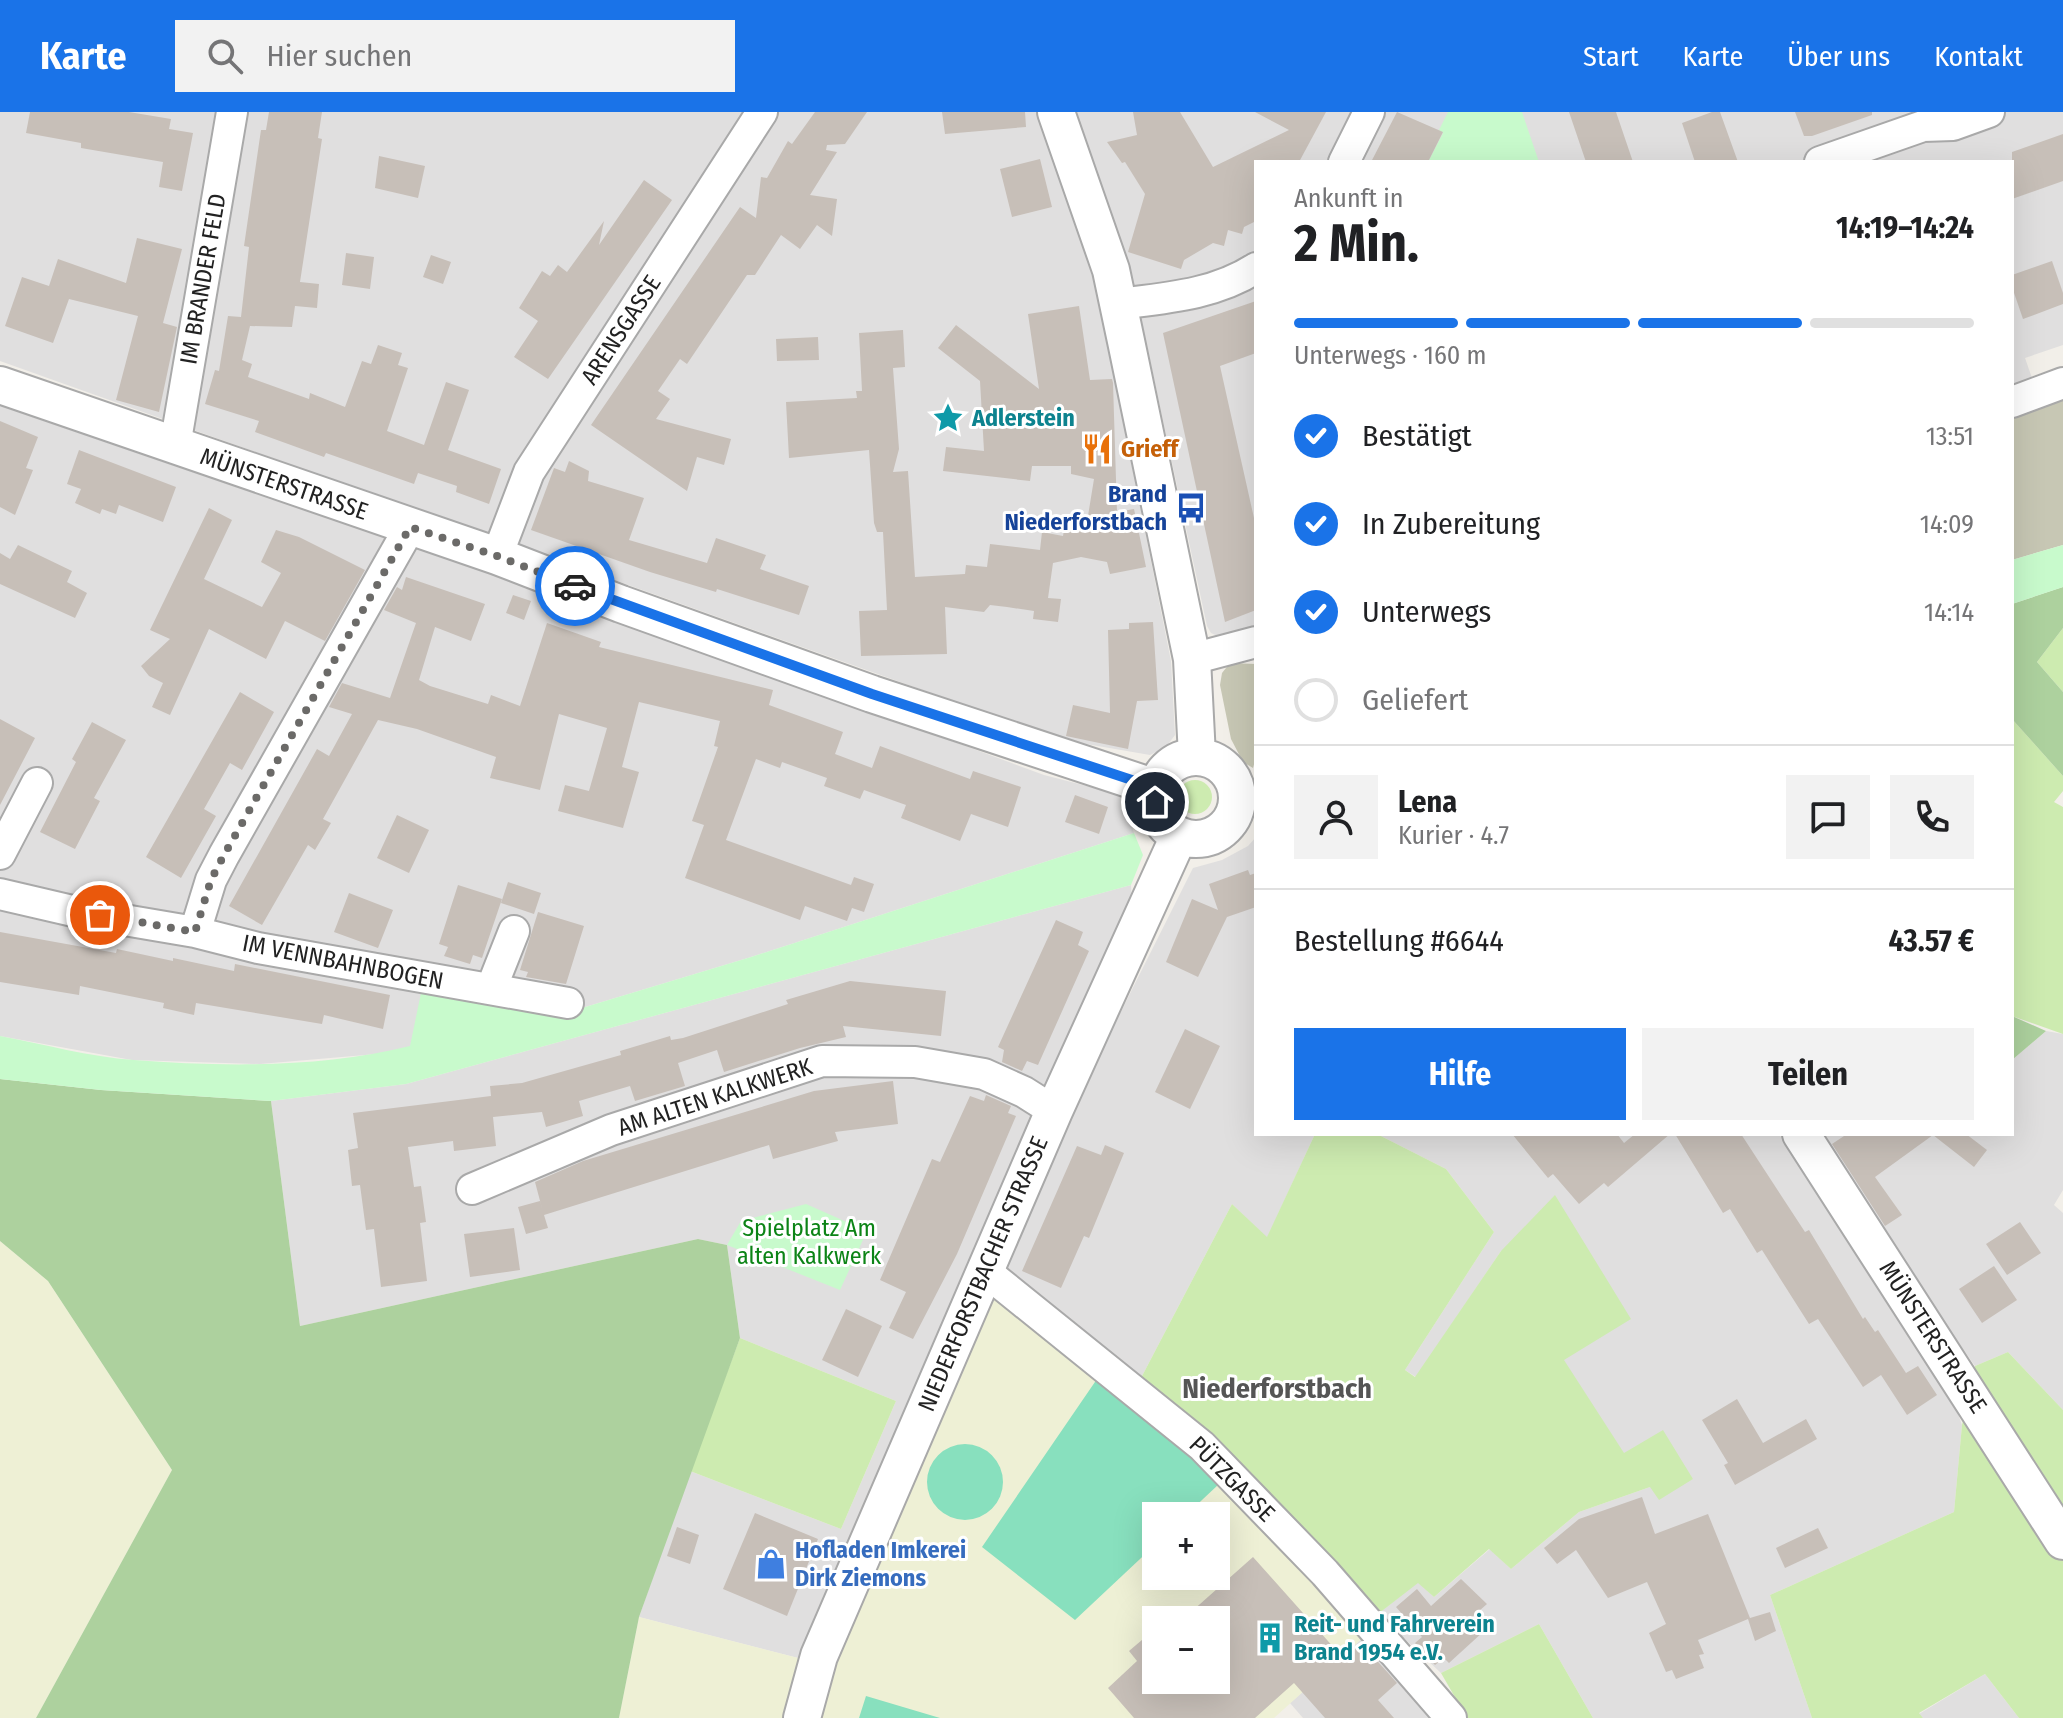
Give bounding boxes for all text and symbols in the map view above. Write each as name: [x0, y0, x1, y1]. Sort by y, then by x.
search box: [175, 20, 735, 92]
text: Karte: [40, 33, 127, 79]
icon: search: [203, 34, 247, 78]
text: Hier suchen: [267, 38, 412, 74]
text: Start: [1583, 40, 1639, 73]
text: Karte: [1683, 40, 1743, 73]
text: Über uns: [1787, 40, 1890, 73]
text: Kontakt: [1934, 40, 2023, 73]
text: Ankunft in: [1294, 183, 1403, 214]
street label: IM BRANDER FELD: [174, 192, 232, 366]
text: 14:19–14:24: [1836, 210, 1974, 246]
text: 2 Min.: [1294, 212, 1419, 275]
street label: ARENSGASSE: [575, 270, 667, 390]
text: Unterwegs · 160 m: [1294, 340, 1486, 371]
place icon: Adlerstein: [931, 401, 965, 435]
place label: Adlerstein: [971, 404, 1075, 432]
icon: check: [1294, 414, 1338, 458]
text: Bestätigt: [1362, 418, 1472, 454]
text: 13:51: [1926, 421, 1974, 452]
restaurant icon: Grieff: [1080, 432, 1114, 466]
place label: Grieff: [1121, 435, 1180, 463]
street label: MÜNSTERSTRASSE: [197, 442, 371, 526]
place label: Brand Niederforstbach: [1004, 480, 1167, 536]
bus stop icon: Brand Niederforstbach: [1174, 491, 1208, 525]
icon: check: [1294, 502, 1338, 546]
text: In Zubereitung: [1362, 506, 1540, 542]
text: 14:09: [1920, 509, 1974, 540]
courier: [535, 546, 615, 626]
icon: car: [553, 564, 597, 608]
icon: check: [1294, 590, 1338, 634]
text: Unterwegs: [1362, 594, 1491, 630]
text: 14:14: [1924, 597, 1974, 628]
text: Geliefert: [1362, 682, 1468, 718]
pin: [1121, 768, 1189, 836]
button: person: [1294, 775, 1378, 859]
button: chat: [1786, 775, 1870, 859]
button: phone: [1890, 775, 1974, 859]
icon: home: [1133, 780, 1177, 824]
text: Lena: [1398, 784, 1457, 820]
text: Kurier · 4.7: [1398, 820, 1509, 851]
pin: [66, 881, 134, 949]
icon: bag: [78, 893, 122, 937]
text: Bestellung #6644: [1294, 923, 1504, 959]
text: 43.57 €: [1888, 923, 1974, 959]
street label: IM VENNBAHNBOGEN: [240, 929, 446, 995]
button: Hilfe: [1294, 1028, 1626, 1120]
button: Teilen: [1642, 1028, 1974, 1120]
street label: AM ALTEN KALKWERK: [614, 1052, 816, 1142]
street label: NIEDERFORSTBACHER STRASSE: [912, 1132, 1054, 1416]
park label: Spielplatz Am alten Kalkwerk: [737, 1214, 882, 1270]
street label: MÜNSTERSTRASSE: [1874, 1256, 1992, 1418]
district label: Niederforstbach: [1182, 1372, 1372, 1405]
street label: PÜTZGASSE: [1183, 1430, 1281, 1528]
map controls: [1142, 1502, 1230, 1694]
button: +: [1142, 1502, 1230, 1590]
place label: Hofladen Imkerei Dirk Ziemons: [795, 1536, 966, 1592]
shop icon: Hofladen Imkerei Dirk Ziemons: [754, 1547, 788, 1581]
button: −: [1142, 1606, 1230, 1694]
place label: Reit- und Fahrverein Brand 1954 e.V.: [1294, 1610, 1495, 1666]
building icon: Reit- und Fahrverein Brand 1954 e.V.: [1253, 1621, 1287, 1655]

